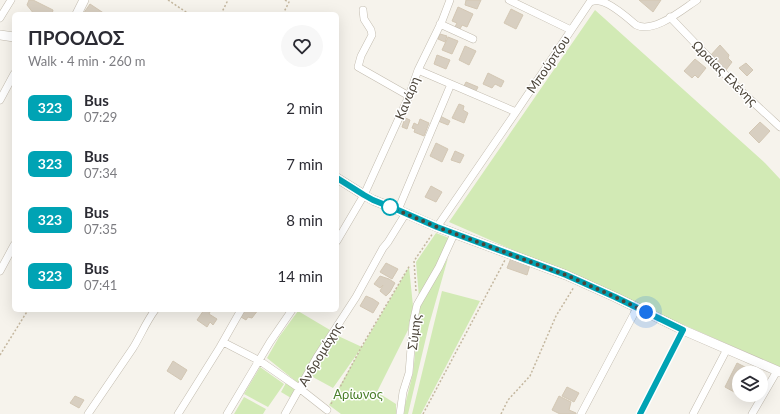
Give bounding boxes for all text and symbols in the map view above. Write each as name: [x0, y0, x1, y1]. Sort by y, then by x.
button: heart: [281, 25, 323, 67]
text: ΠΡΟΟΔΟΣ: [28, 26, 124, 49]
street label: Μπούρτζου: [523, 32, 573, 96]
street label: Ωραίας Ελένης: [689, 37, 761, 109]
text: Walk · 4 min · 260 m: [28, 53, 146, 69]
street label: Κανάρη: [391, 74, 423, 122]
text: Bus: [84, 91, 109, 109]
text: 323: [38, 99, 62, 116]
text: 2 min: [286, 99, 323, 117]
text: 07:29: [84, 109, 117, 125]
text: Bus: [84, 147, 109, 165]
text: 323: [38, 155, 62, 172]
text: 7 min: [286, 155, 323, 173]
text: 07:34: [84, 165, 117, 181]
unlabelled marker: [381, 198, 399, 216]
text: Bus: [84, 203, 109, 221]
text: 323: [38, 211, 62, 228]
text: 8 min: [286, 211, 323, 229]
text: 07:35: [84, 221, 117, 237]
text: Bus: [84, 259, 109, 277]
text: 323: [38, 267, 62, 284]
text: 14 min: [277, 267, 323, 285]
text: 07:41: [84, 277, 117, 293]
your location: [636, 302, 656, 322]
street label: Σύμης: [404, 313, 424, 351]
street label: Ανδρομάχης: [295, 319, 345, 389]
map controls: [732, 366, 768, 402]
button: layers: [732, 366, 768, 402]
park label: Αρίωνος: [333, 386, 383, 402]

